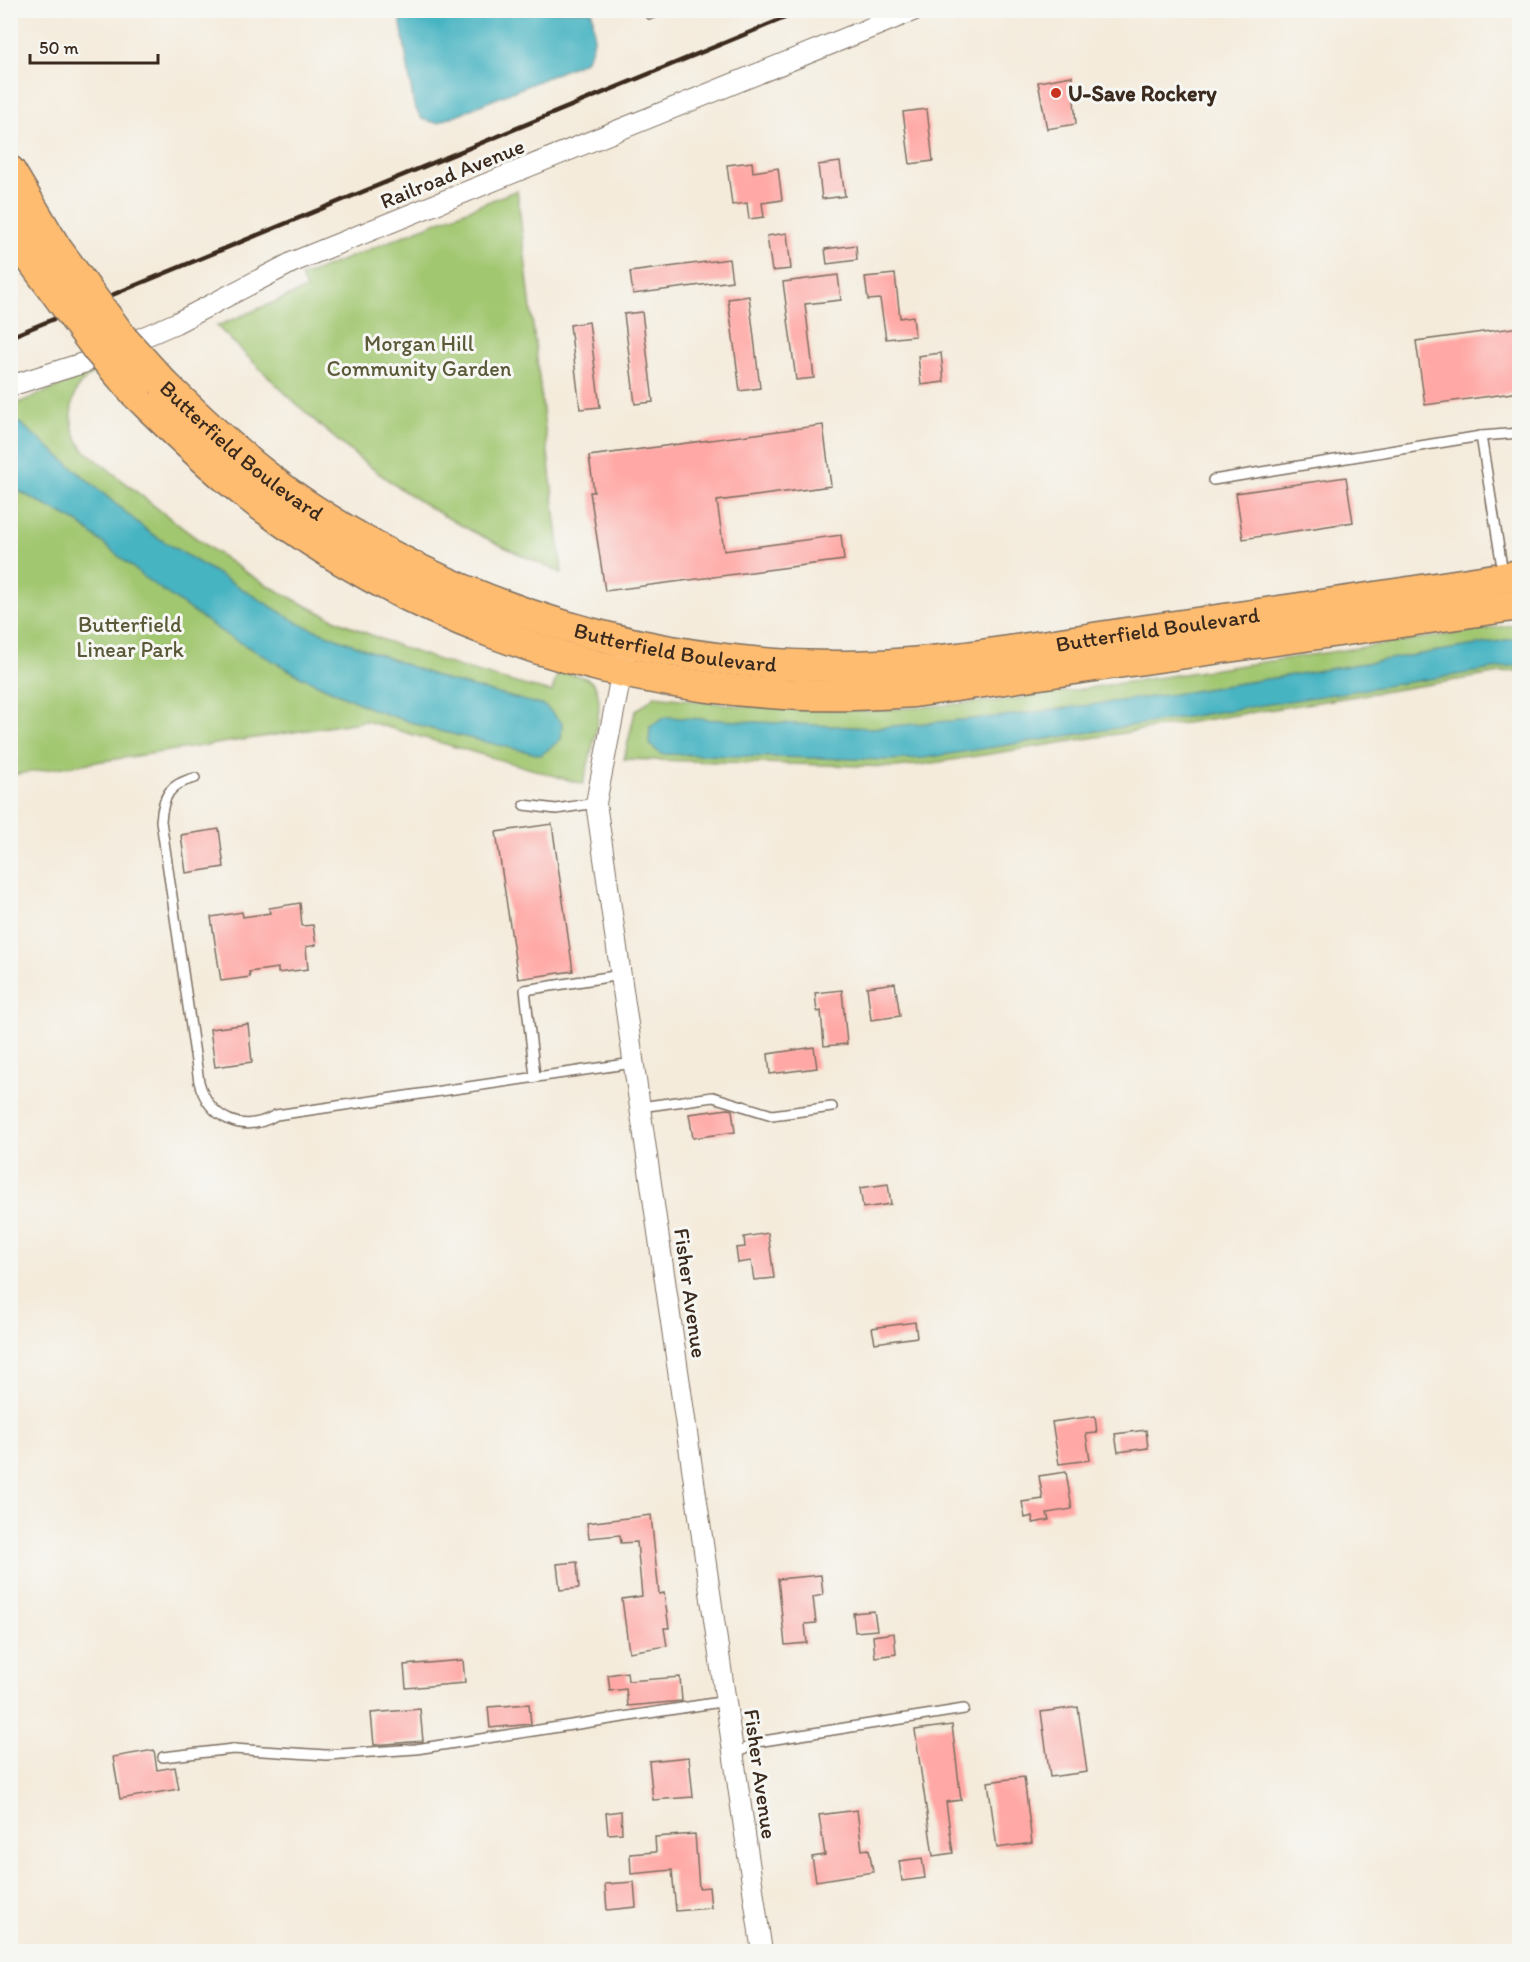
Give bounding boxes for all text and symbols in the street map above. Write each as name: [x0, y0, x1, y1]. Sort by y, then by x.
scale bar: [30, 27, 158, 65]
text: 50 m: [39, 37, 79, 59]
place label: U-Save Rockery: [1068, 80, 1217, 107]
marker: U-Save Rockery: [1049, 86, 1063, 100]
street label: Railroad Avenue: [376, 132, 528, 215]
park label: Morgan Hill Community Garden: [327, 330, 512, 382]
street label: Butterfield Boulevard: [154, 374, 329, 527]
street label: Butterfield Boulevard: [1054, 601, 1262, 658]
park label: Butterfield Linear Park: [76, 611, 184, 663]
street label: Butterfield Boulevard: [571, 616, 778, 678]
street label: Fisher Avenue: [668, 1226, 713, 1360]
street label: Fisher Avenue: [738, 1707, 783, 1841]

